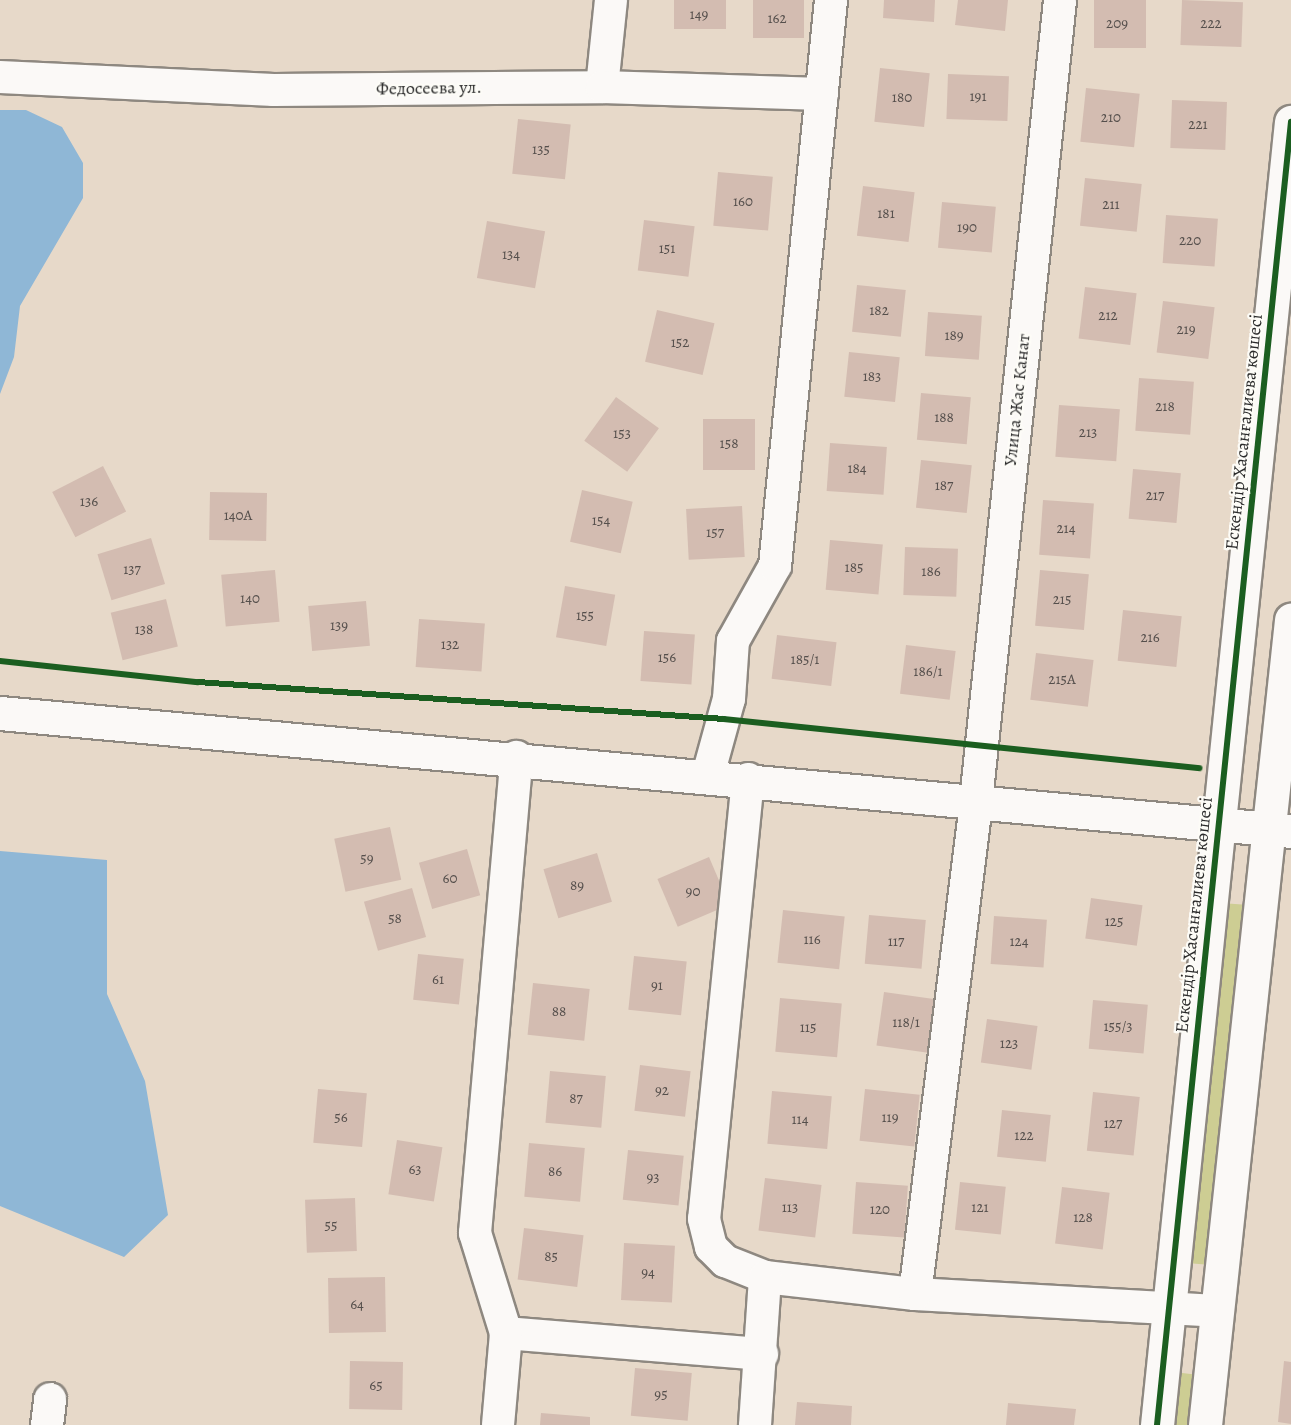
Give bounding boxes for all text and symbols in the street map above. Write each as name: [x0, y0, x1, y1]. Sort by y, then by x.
house number: 149: [690, 6, 708, 24]
house number: 162: [767, 10, 787, 28]
house number: 209: [1106, 15, 1128, 33]
house number: 222: [1200, 15, 1222, 33]
street label: Федосеева ул.: [376, 76, 482, 100]
house number: 191: [969, 88, 987, 106]
house number: 180: [892, 89, 912, 107]
house number: 210: [1101, 109, 1121, 127]
house number: 221: [1188, 116, 1208, 134]
house number: 135: [532, 141, 550, 159]
house number: 160: [733, 193, 753, 211]
house number: 211: [1102, 196, 1120, 214]
house number: 181: [877, 205, 895, 223]
house number: 190: [957, 219, 977, 237]
house number: 220: [1179, 232, 1201, 250]
house number: 151: [659, 240, 675, 258]
house number: 134: [502, 246, 520, 264]
house number: 182: [869, 302, 889, 320]
house number: 212: [1098, 307, 1118, 325]
street label: Ескендір Хасанғалиева көшесі: [1221, 313, 1267, 551]
house number: 219: [1176, 321, 1196, 339]
house number: 189: [944, 327, 964, 345]
street label: Улица Жас Канат: [999, 333, 1035, 467]
house number: 152: [671, 334, 689, 352]
house number: 183: [863, 368, 881, 386]
house number: 218: [1155, 398, 1175, 416]
house number: 188: [934, 409, 954, 427]
house number: 213: [1079, 424, 1097, 442]
house number: 153: [613, 425, 631, 443]
house number: 158: [720, 435, 738, 453]
house number: 184: [847, 460, 867, 478]
house number: 187: [935, 477, 953, 495]
house number: 217: [1146, 487, 1164, 505]
house number: 136: [80, 493, 98, 511]
house number: 140А: [224, 507, 252, 525]
house number: 154: [592, 512, 610, 530]
house number: 214: [1056, 520, 1076, 538]
house number: 157: [706, 524, 724, 542]
house number: 185: [845, 559, 863, 577]
house number: 137: [123, 561, 141, 579]
house number: 186: [921, 563, 941, 581]
house number: 140: [240, 590, 260, 608]
house number: 215: [1053, 591, 1071, 609]
house number: 155: [576, 607, 594, 625]
house number: 139: [330, 617, 348, 635]
house number: 138: [135, 621, 153, 639]
house number: 216: [1140, 629, 1160, 647]
house number: 132: [441, 636, 459, 654]
house number: 156: [658, 649, 676, 667]
house number: 185/1: [791, 651, 819, 669]
house number: 186/1: [913, 663, 943, 681]
house number: 215А: [1048, 671, 1076, 689]
street label: Ескендір Хасанғалиева көшесі: [1171, 796, 1217, 1034]
house number: 59: [360, 850, 374, 868]
house number: 60: [443, 870, 457, 888]
house number: 89: [570, 877, 584, 895]
house number: 90: [686, 883, 700, 901]
house number: 58: [388, 910, 402, 928]
house number: 125: [1105, 913, 1123, 931]
house number: 116: [803, 931, 821, 949]
house number: 117: [888, 933, 904, 951]
house number: 124: [1009, 933, 1029, 951]
house number: 61: [432, 971, 444, 989]
house number: 91: [651, 977, 663, 995]
house number: 88: [552, 1003, 566, 1021]
house number: 118/1: [892, 1014, 920, 1032]
house number: 155/3: [1103, 1018, 1133, 1036]
house number: 115: [800, 1019, 816, 1037]
house number: 123: [1000, 1035, 1018, 1053]
house number: 92: [655, 1082, 669, 1100]
house number: 87: [569, 1090, 583, 1108]
house number: 56: [334, 1109, 348, 1127]
house number: 119: [881, 1109, 899, 1127]
house number: 114: [791, 1111, 809, 1129]
house number: 127: [1104, 1115, 1122, 1133]
house number: 122: [1014, 1127, 1034, 1145]
house number: 63: [408, 1161, 422, 1179]
house number: 86: [548, 1163, 562, 1181]
house number: 93: [646, 1169, 660, 1187]
house number: 113: [782, 1199, 798, 1217]
house number: 121: [971, 1199, 989, 1217]
house number: 120: [870, 1201, 890, 1219]
house number: 128: [1073, 1209, 1093, 1227]
house number: 55: [325, 1217, 337, 1235]
house number: 85: [544, 1248, 558, 1266]
house number: 94: [641, 1264, 655, 1282]
house number: 64: [350, 1296, 364, 1314]
house number: 65: [369, 1377, 383, 1395]
house number: 95: [654, 1386, 668, 1404]

